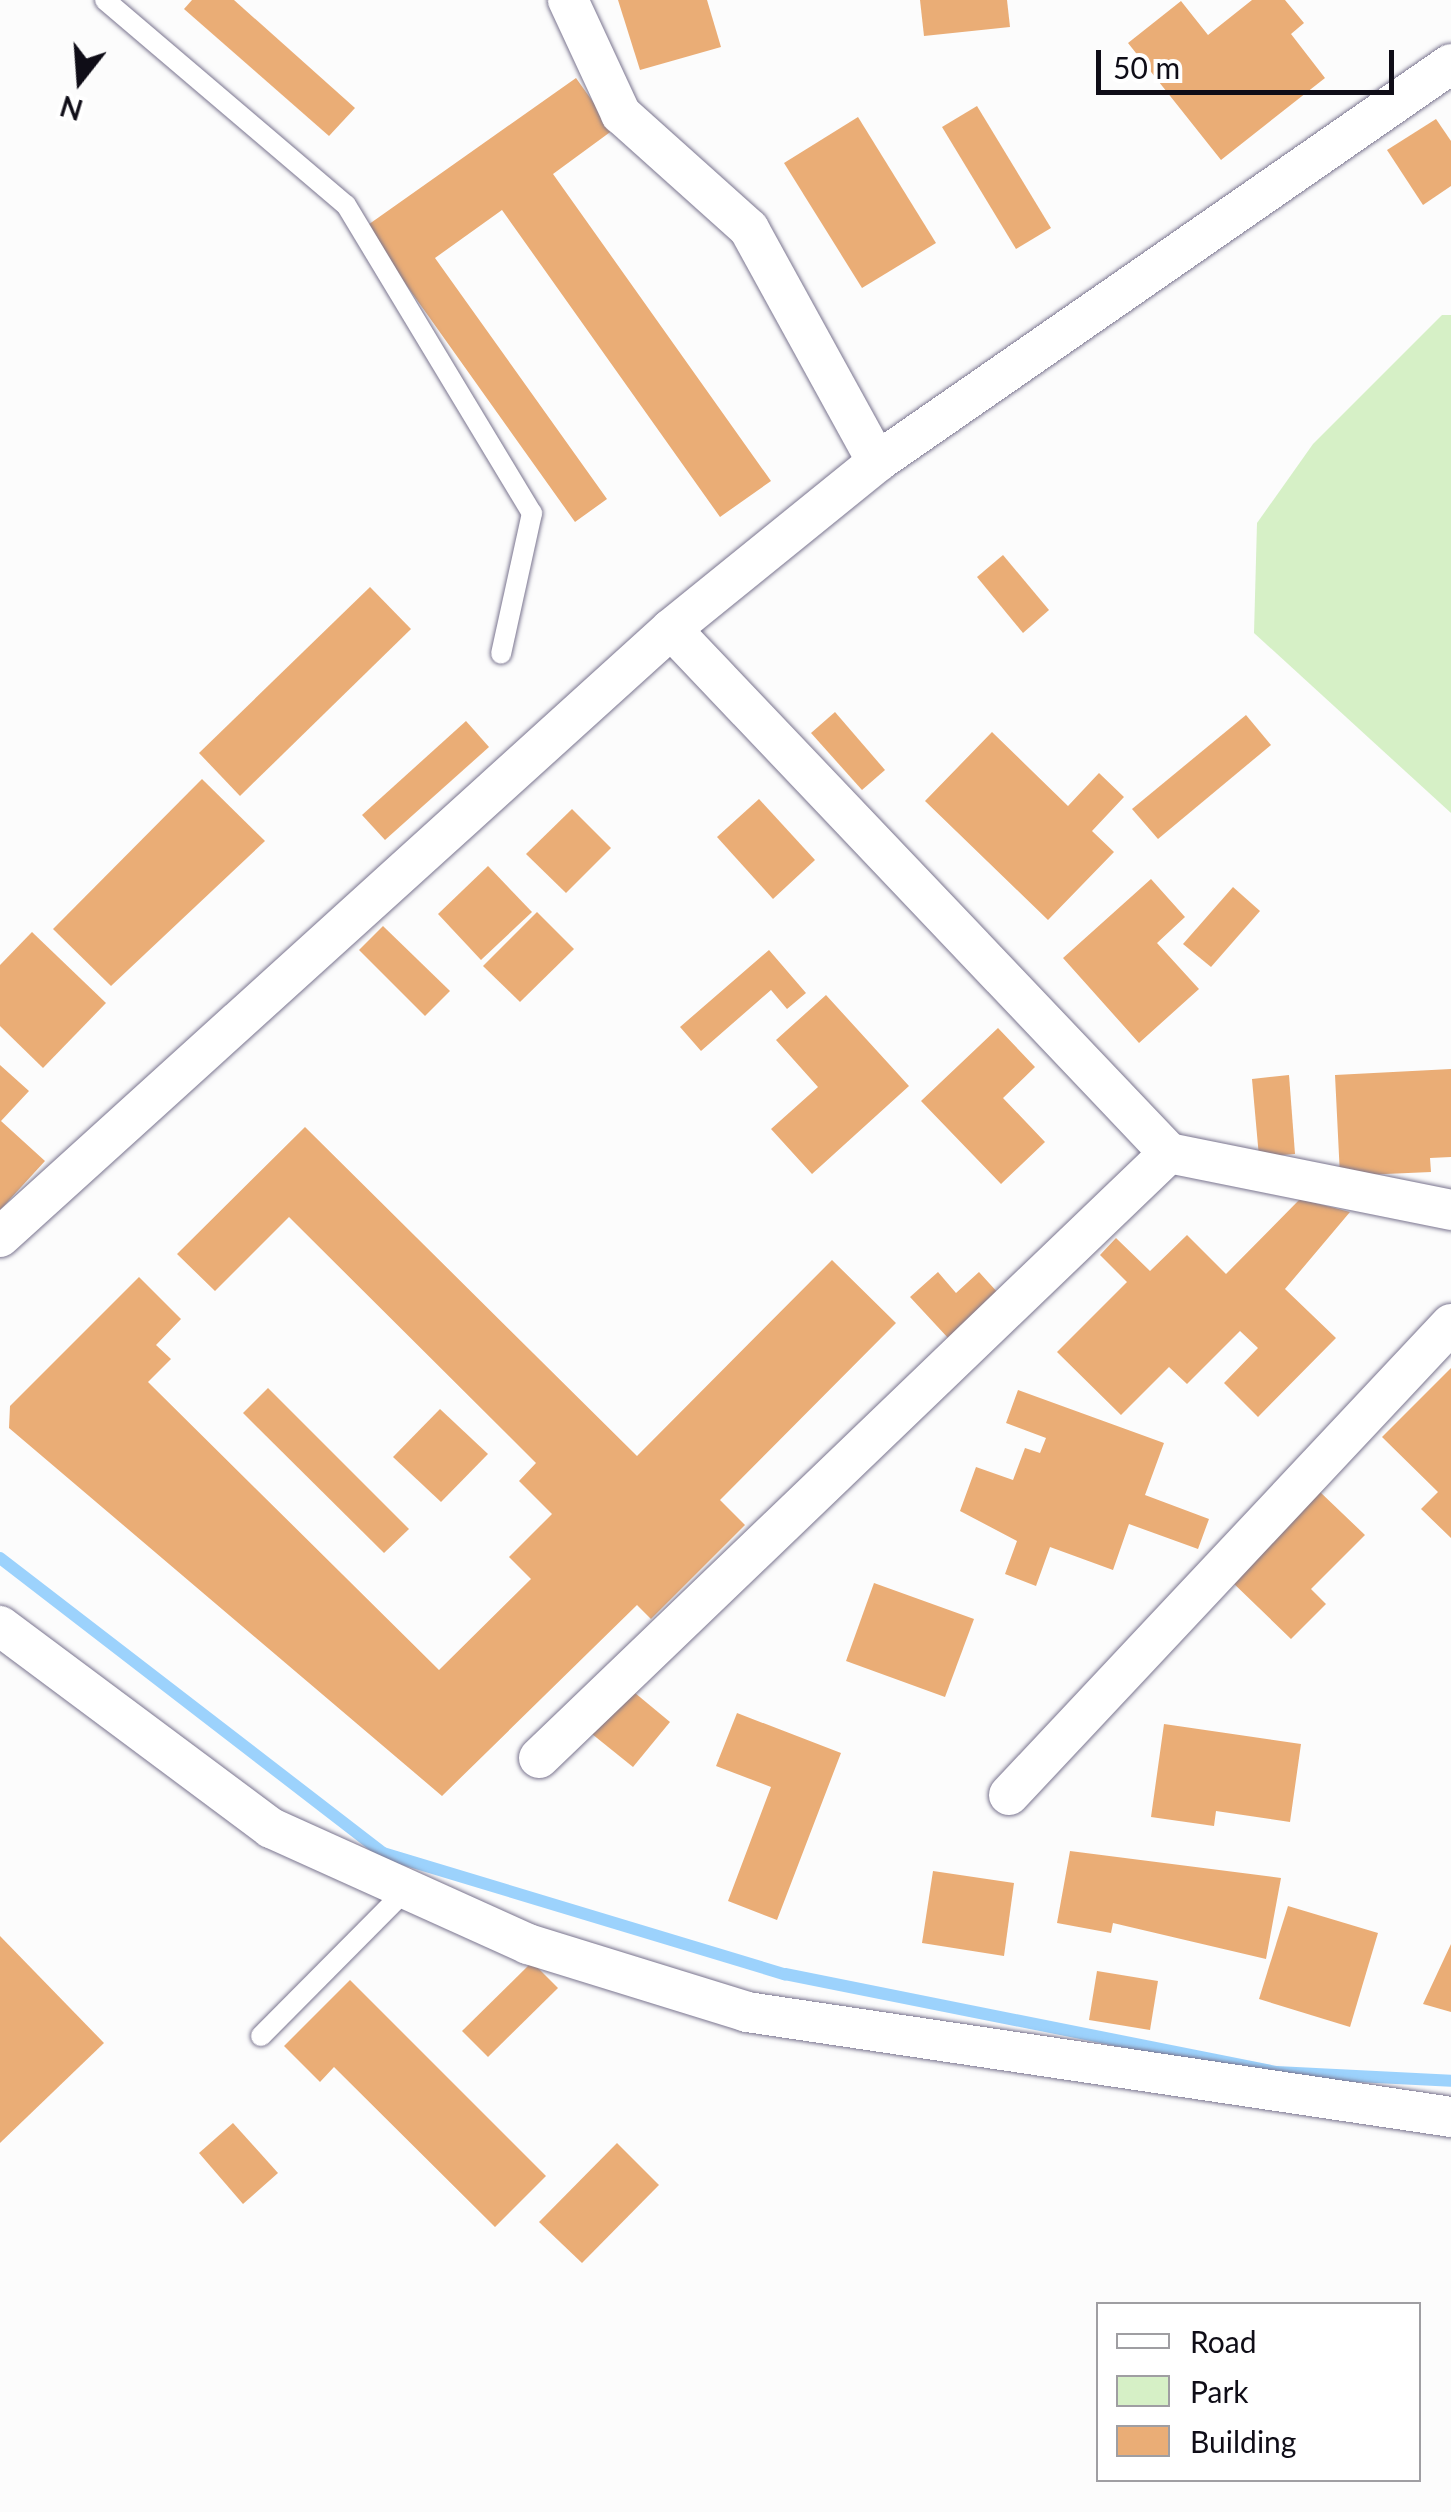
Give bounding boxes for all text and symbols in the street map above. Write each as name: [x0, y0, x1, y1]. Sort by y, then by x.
north arrow: [30, 30, 130, 130]
scale bar: [1101, 30, 1398, 92]
text: 50 m: [1113, 49, 1180, 85]
text: N: [56, 89, 87, 128]
legend: [1096, 2302, 1421, 2482]
text: Road: [1190, 2323, 1257, 2359]
text: Park: [1190, 2373, 1249, 2409]
text: Building: [1190, 2423, 1296, 2459]

